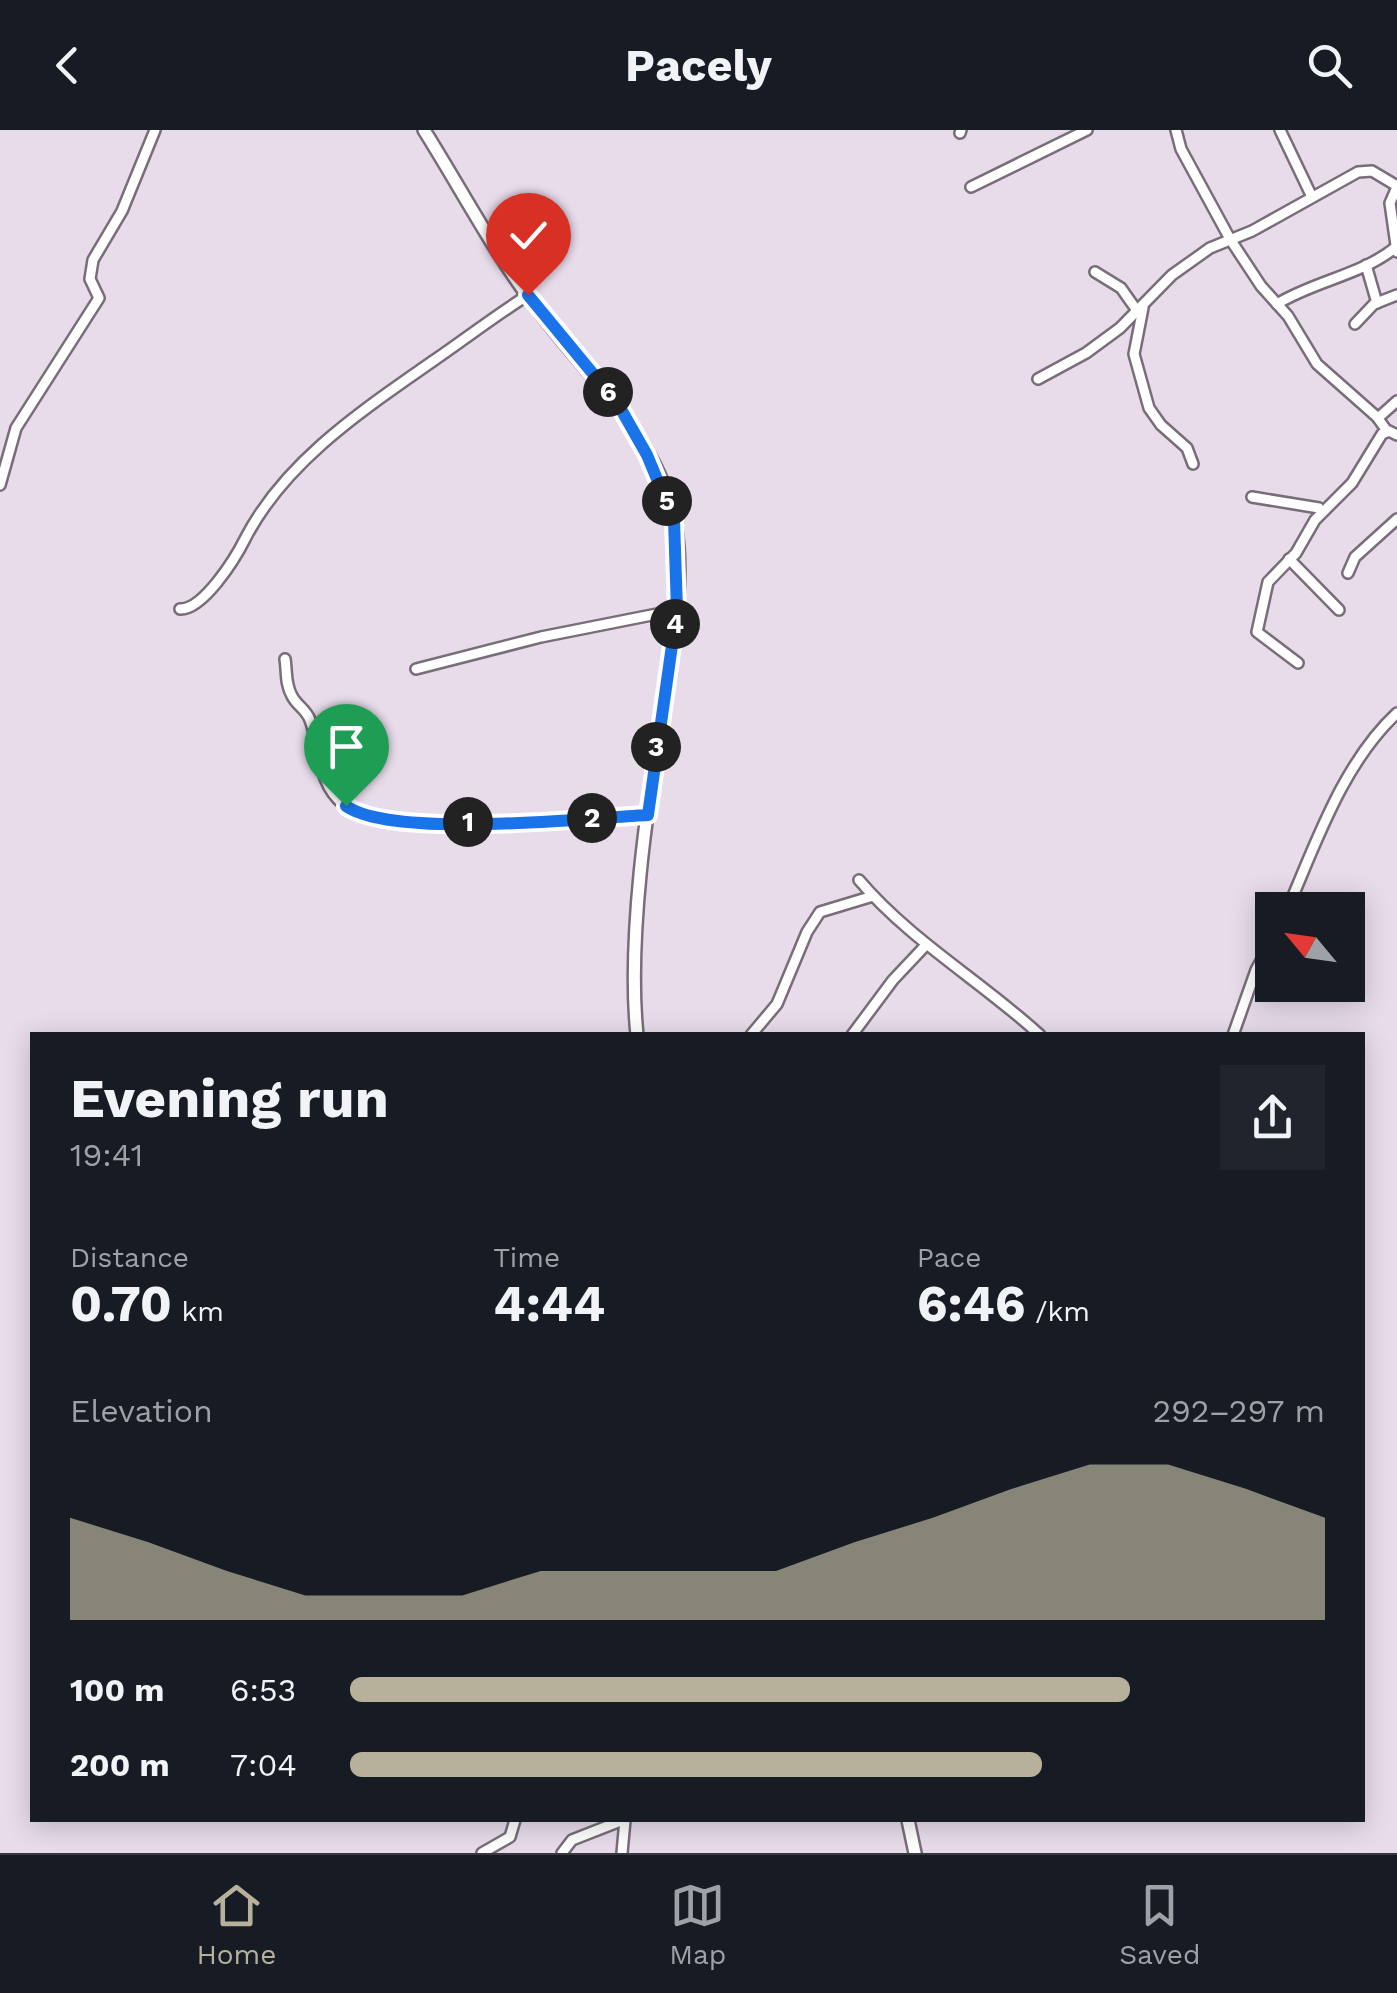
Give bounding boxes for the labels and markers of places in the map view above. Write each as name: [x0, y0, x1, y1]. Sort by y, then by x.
pin: [486, 193, 571, 296]
pin: 6: [583, 367, 633, 417]
pin: 5: [642, 476, 692, 526]
pin: 4: [650, 599, 700, 649]
pin: [304, 704, 389, 807]
pin: 3: [631, 722, 681, 772]
pin: 2: [567, 793, 617, 843]
pin: 1: [443, 797, 493, 847]

